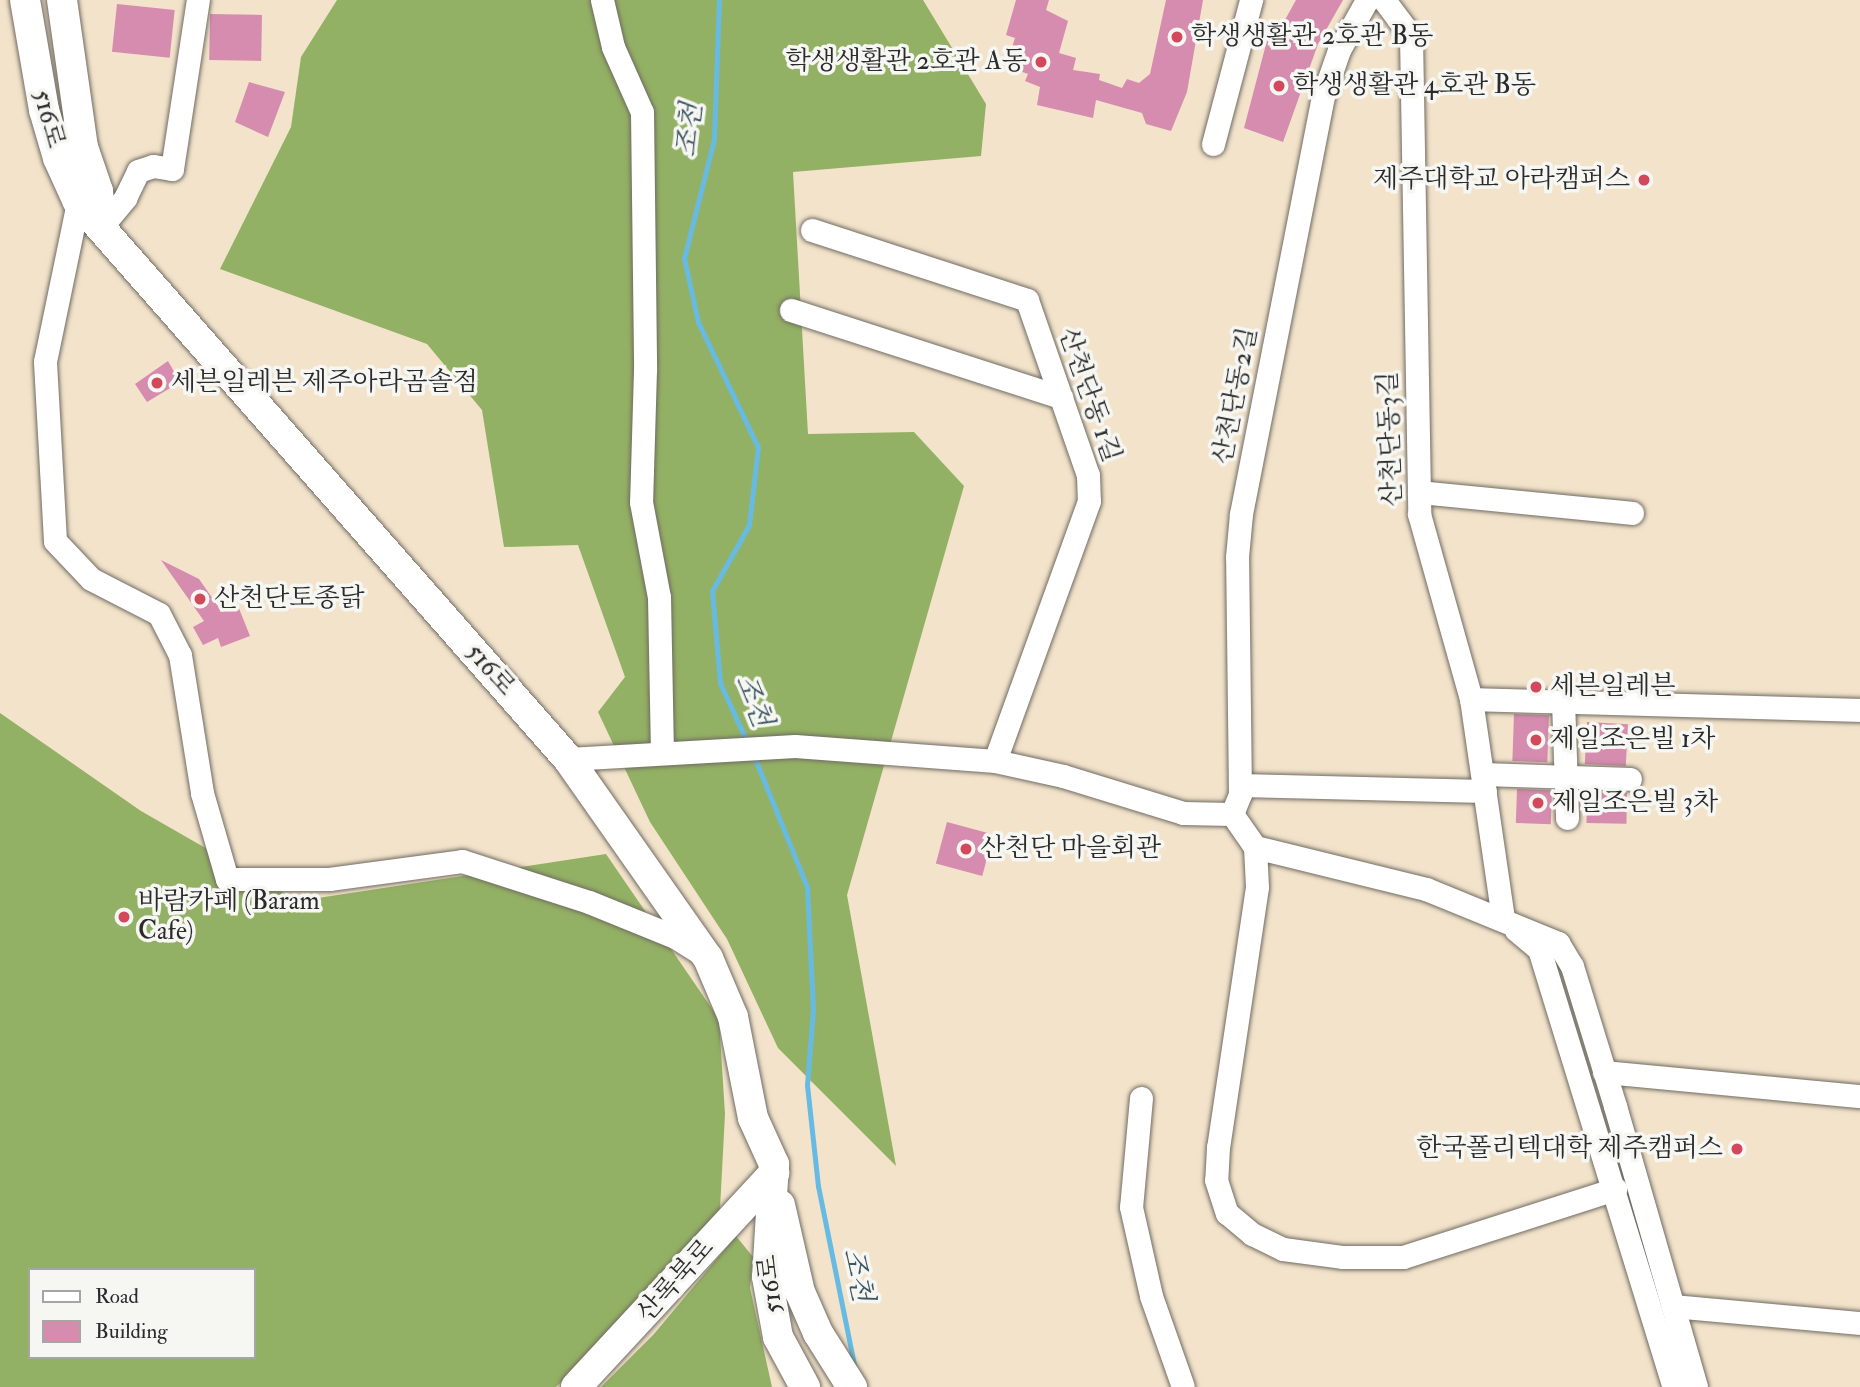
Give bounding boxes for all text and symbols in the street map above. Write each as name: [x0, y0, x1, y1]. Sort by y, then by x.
place label: 학생생활관 2호관 B동: [1191, 21, 1433, 53]
marker: 학생생활관 2호관 B동: [1169, 29, 1185, 45]
place label: 학생생활관 2호관 A동: [785, 46, 1027, 78]
marker: 학생생활관 2호관 A동: [1033, 54, 1049, 70]
place label: 학생생활관 4호관 B동: [1293, 70, 1536, 102]
marker: 학생생활관 4호관 B동: [1271, 78, 1287, 94]
street label: 516로: [25, 87, 71, 151]
water label: 조천: [670, 101, 710, 159]
place label: 제주대학교 아라캠퍼스: [1373, 164, 1630, 196]
marker: 제주대학교 아라캠퍼스: [1636, 172, 1652, 188]
street label: 산천단동 1길: [1051, 324, 1127, 466]
street label: 산천단동2길: [1207, 325, 1265, 467]
place label: 세븐일레븐 제주아라곰솔점: [171, 367, 478, 399]
street label: 산천단동3길: [1373, 371, 1409, 507]
marker: 세븐일레븐 제주아라곰솔점: [149, 375, 165, 391]
place label: 산천단토종닭: [214, 583, 365, 615]
marker: 산천단토종닭: [192, 591, 208, 607]
street label: 516로: [459, 638, 521, 702]
water label: 조천: [727, 670, 779, 732]
place label: 세븐일레븐: [1550, 671, 1676, 703]
marker: 세븐일레븐: [1528, 679, 1544, 695]
place label: 제일조은빌 1차: [1550, 724, 1715, 756]
marker: 제일조은빌 1차: [1528, 732, 1544, 748]
place label: 제일조은빌 3차: [1552, 787, 1718, 819]
marker: 제일조은빌 3차: [1530, 795, 1546, 811]
place label: 산천단 마을회관: [980, 833, 1161, 865]
marker: 산천단 마을회관: [958, 841, 974, 857]
place label: 바람카페 (Baram Cafe): [138, 886, 320, 948]
marker: 바람카페 (Baram Cafe): [116, 909, 132, 925]
place label: 한국폴리텍대학 제주캠퍼스: [1416, 1133, 1723, 1165]
marker: 한국폴리텍대학 제주캠퍼스: [1729, 1141, 1745, 1157]
street label: 산록북로: [631, 1233, 721, 1329]
water label: 조천: [835, 1245, 879, 1305]
street label: 516로: [752, 1253, 790, 1315]
legend: [28, 1268, 256, 1359]
text: Road: [95, 1283, 139, 1310]
text: Building: [95, 1318, 168, 1345]

